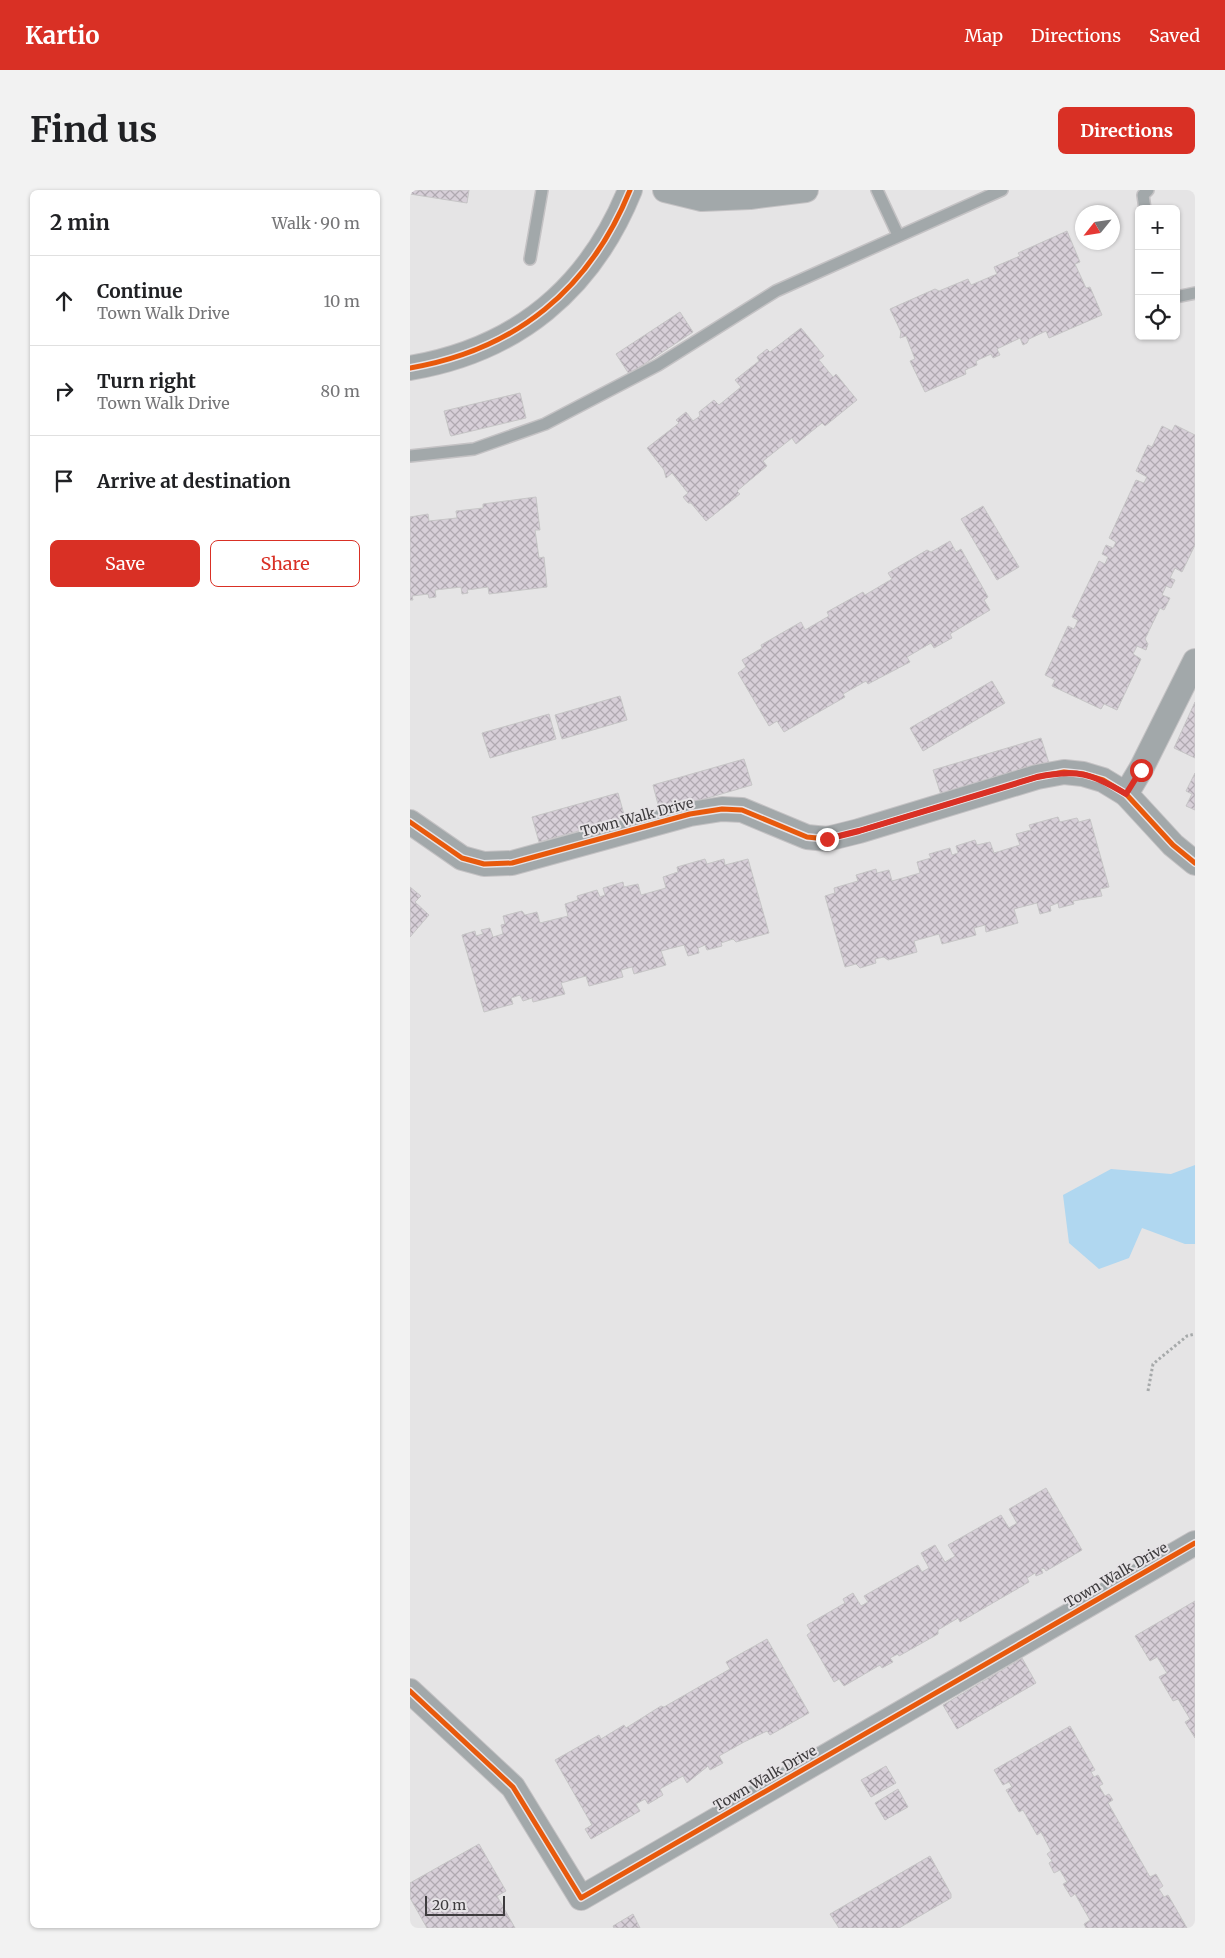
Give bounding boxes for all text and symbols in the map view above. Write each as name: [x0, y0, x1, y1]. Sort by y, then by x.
text: Kartio: [25, 20, 100, 51]
text: Map: [965, 24, 1003, 47]
text: Directions: [1031, 24, 1121, 47]
text: Saved: [1149, 24, 1200, 47]
button: Directions: [1058, 107, 1195, 154]
text: Find us: [30, 108, 157, 152]
north arrow: [1075, 205, 1120, 250]
map controls: [1135, 205, 1180, 340]
button: +: [1135, 205, 1180, 250]
text: 2 min: [50, 209, 110, 236]
text: Walk · 90 m: [272, 213, 360, 233]
button: −: [1135, 250, 1180, 295]
text: Continue: [97, 279, 183, 303]
icon: ahead: [50, 287, 78, 315]
text: 10 m: [323, 291, 360, 311]
button: locate: [1135, 295, 1180, 340]
text: Town Walk Drive: [97, 303, 229, 323]
text: Turn right: [97, 369, 196, 393]
icon: right: [50, 377, 78, 405]
text: 80 m: [321, 381, 360, 401]
text: Town Walk Drive: [97, 393, 229, 413]
icon: arrive: [50, 467, 78, 495]
text: Arrive at destination: [97, 469, 291, 493]
button: Save: [50, 540, 200, 587]
button: Share: [210, 540, 360, 587]
route start: [1130, 759, 1153, 782]
street label: Town Walk Drive: [579, 793, 695, 841]
route end: [816, 828, 839, 851]
street label: Town Walk Drive: [1061, 1538, 1171, 1612]
street label: Town Walk Drive: [710, 1741, 820, 1815]
scale bar: [425, 1893, 505, 1916]
text: 20 m: [432, 1896, 466, 1914]

